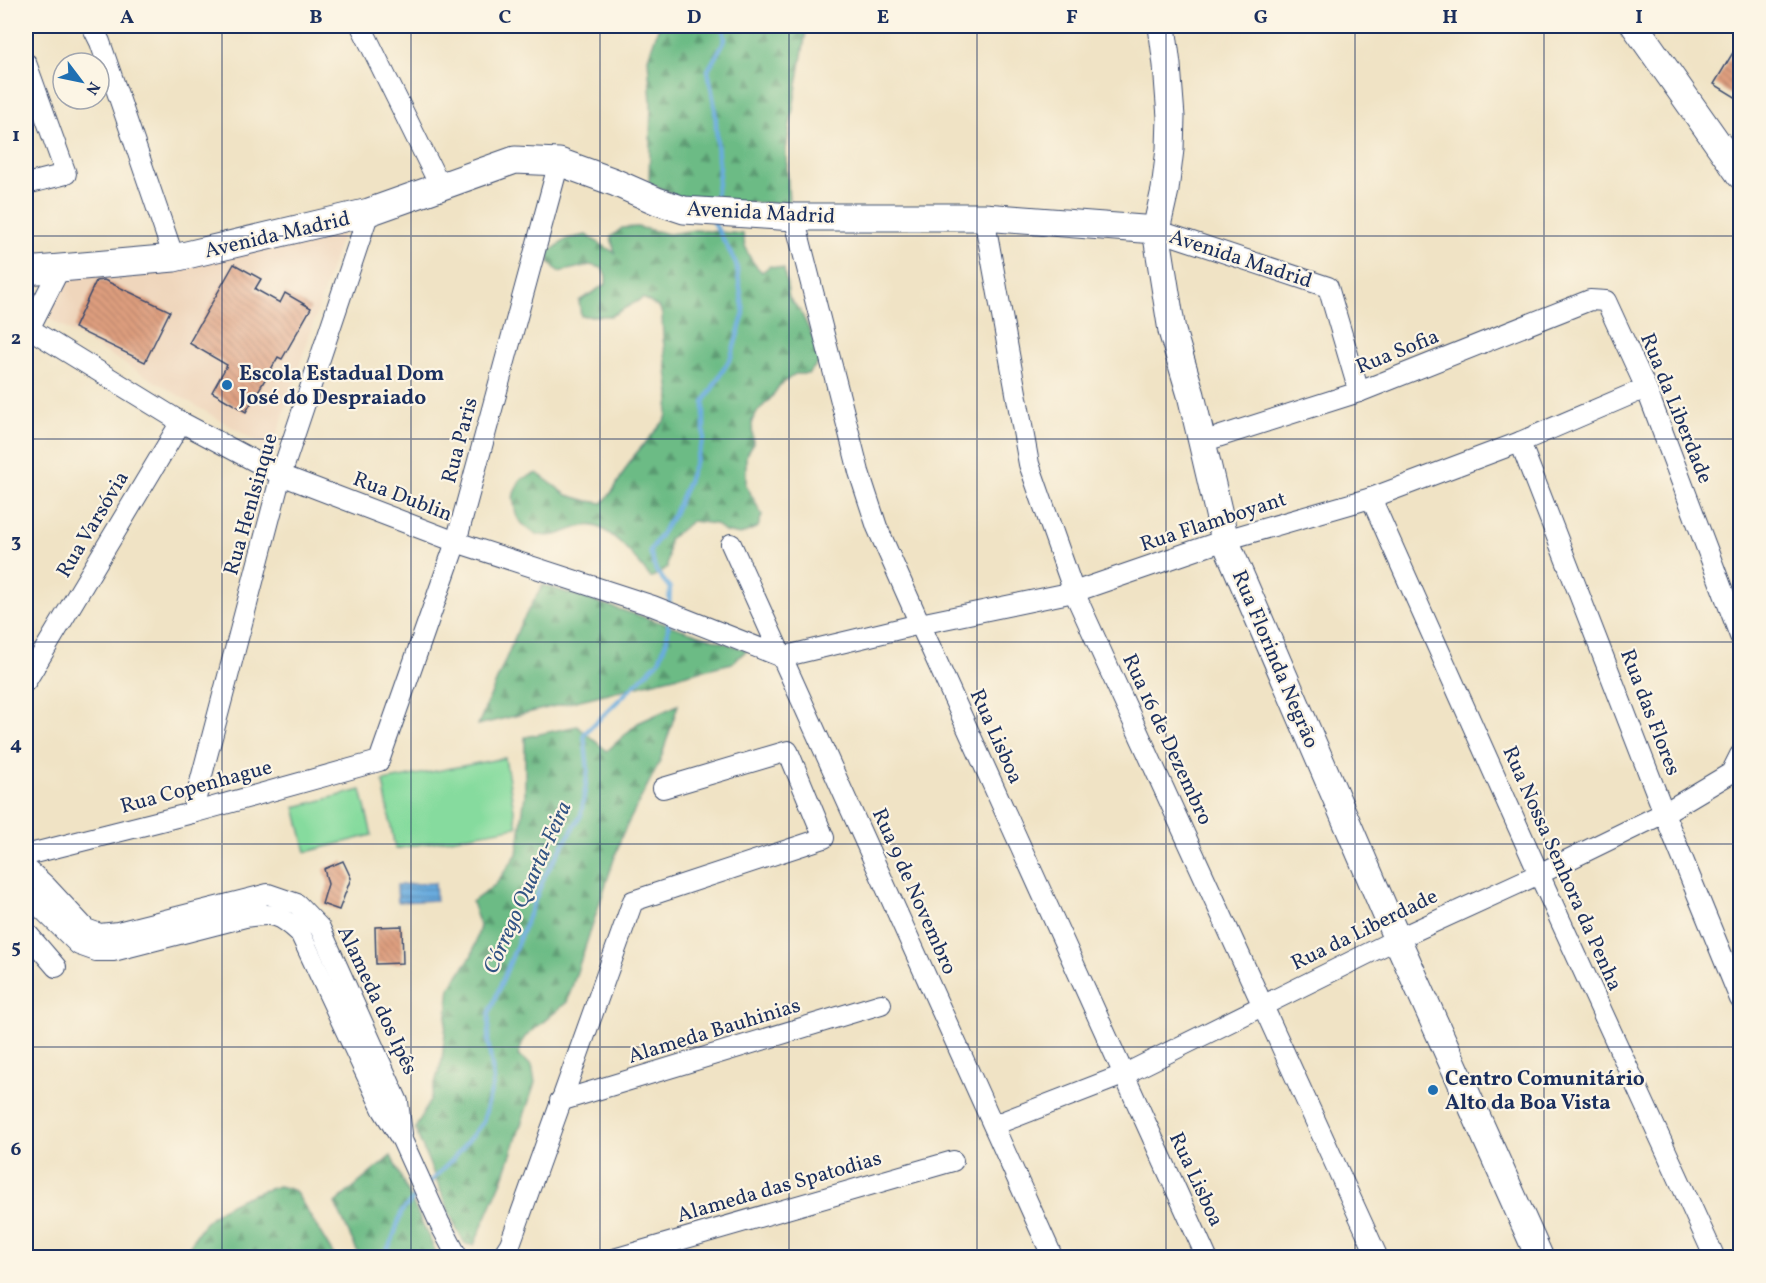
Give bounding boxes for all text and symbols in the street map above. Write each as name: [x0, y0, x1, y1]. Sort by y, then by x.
text: A: [120, 4, 134, 32]
text: B: [309, 4, 323, 32]
text: C: [499, 4, 512, 32]
text: D: [687, 4, 701, 32]
text: E: [877, 4, 889, 32]
text: F: [1066, 4, 1078, 32]
text: G: [1254, 4, 1268, 32]
text: H: [1442, 4, 1458, 32]
text: I: [1635, 4, 1643, 32]
north arrow: [51, 51, 111, 111]
text: N: [79, 77, 104, 99]
text: 1: [12, 122, 20, 150]
street label: Avenida Madrid: [686, 195, 836, 232]
street label: Avenida Madrid: [202, 205, 353, 266]
street label: Avenida Madrid: [1165, 223, 1316, 296]
street label: Rua Sofia: [1352, 323, 1443, 382]
text: 2: [11, 325, 21, 353]
street label: Rua da Liberdade: [1632, 329, 1719, 488]
place label: Escola Estadual Dom José do Despraiado: [238, 360, 444, 413]
marker: Escola Estadual Dom José do Despraiado: [220, 378, 234, 392]
street label: Rua Paris: [435, 394, 486, 486]
street label: Rua Henlsinque: [217, 430, 286, 579]
street label: Rua Dublin: [349, 465, 456, 530]
street label: Rua Varsóvia: [50, 466, 137, 584]
street label: Rua Flamboyant: [1137, 485, 1290, 560]
text: 3: [11, 528, 21, 556]
street label: Rua Florinda Negrão: [1224, 566, 1325, 753]
street label: Rua das Flores: [1612, 645, 1687, 780]
street label: Rua 16 de Dezembro: [1114, 649, 1219, 830]
street label: Rua Lisboa: [962, 685, 1029, 789]
text: 4: [10, 731, 22, 759]
street label: Rua Nossa Senhora da Penha: [1494, 742, 1629, 996]
street label: Rua Copenhague: [117, 753, 275, 822]
water label: Córrego Quarta-Feira: [476, 797, 580, 979]
street label: Rua 9 de Novembro: [864, 804, 963, 979]
street label: Rua da Liberdade: [1286, 882, 1443, 978]
street label: Alameda dos Ipês: [329, 921, 424, 1080]
text: 5: [11, 934, 21, 962]
street label: Alameda Bauhinias: [625, 991, 804, 1071]
place label: Centro Comunitário Alto da Boa Vista: [1445, 1065, 1645, 1118]
marker: Centro Comunitário Alto da Boa Vista: [1426, 1083, 1440, 1097]
street label: Rua Lisboa: [1161, 1128, 1230, 1232]
text: 6: [11, 1136, 22, 1164]
street label: Alameda das Spatodias: [674, 1144, 885, 1231]

